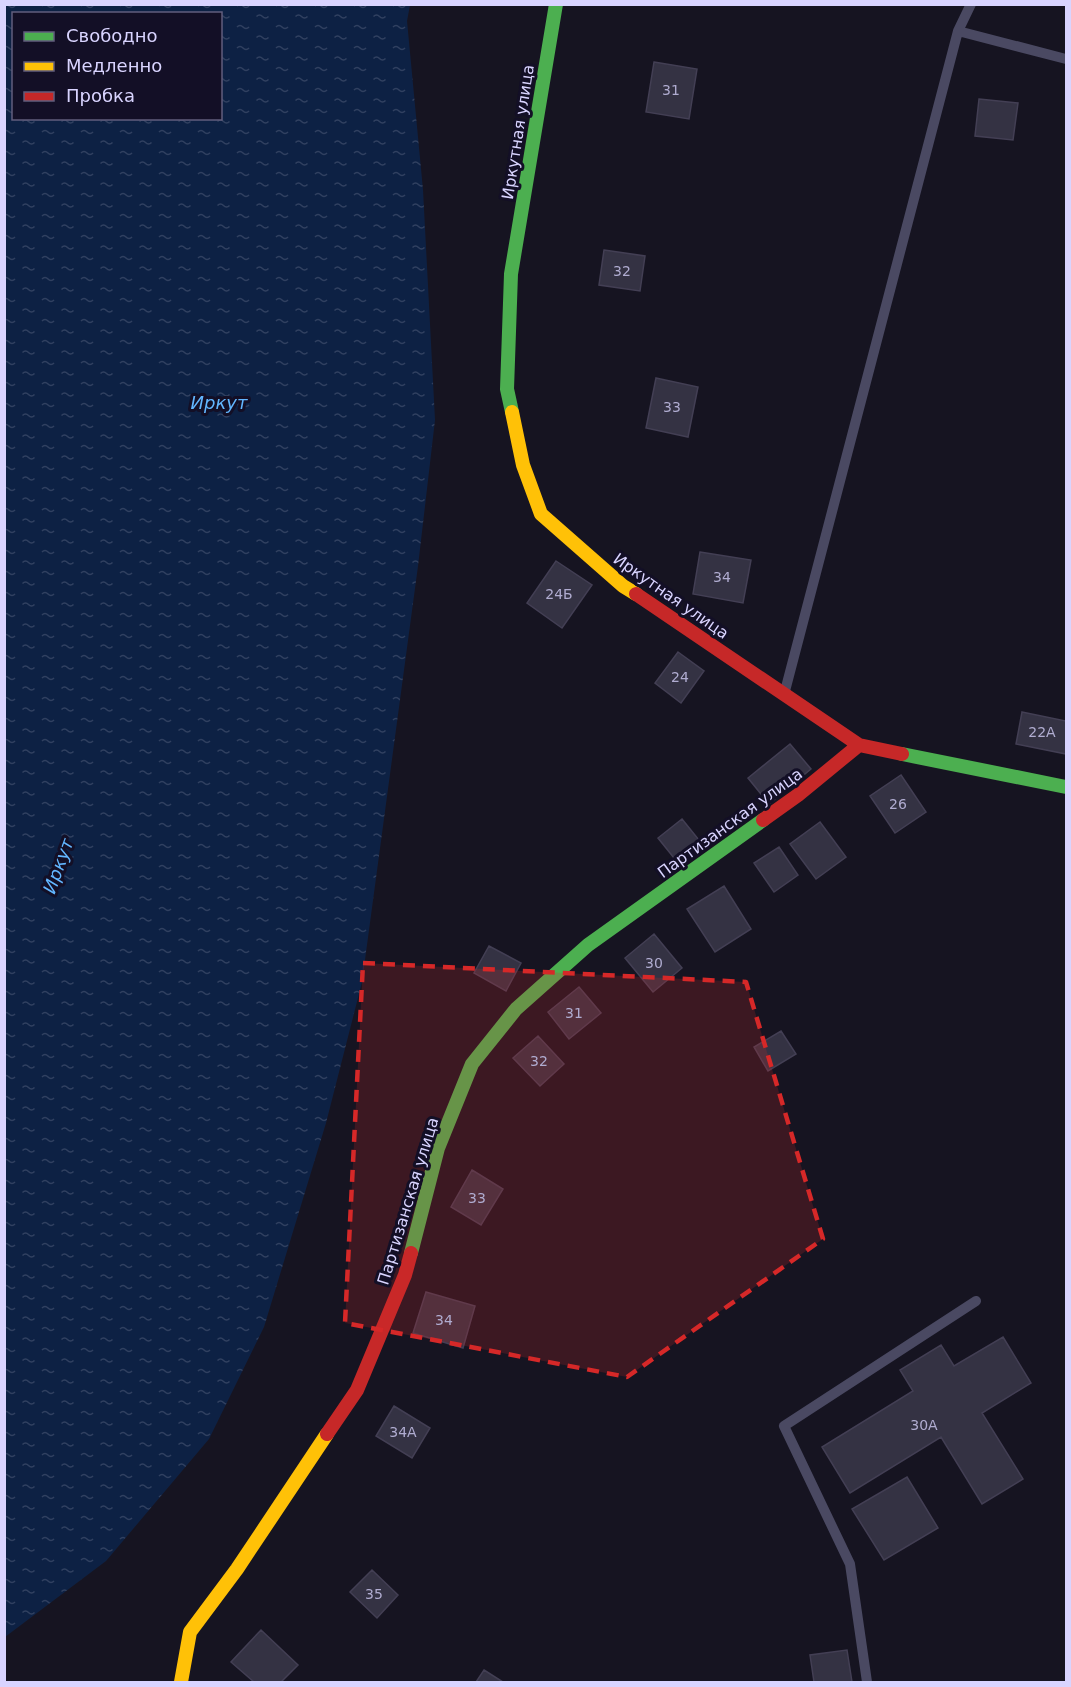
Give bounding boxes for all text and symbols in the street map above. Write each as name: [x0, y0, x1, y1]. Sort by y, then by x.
legend: [12, 12, 222, 120]
text: Свободно: [66, 25, 158, 46]
text: Медленно: [66, 55, 162, 76]
street label: Иркутная улица: [498, 63, 538, 201]
house number: 31: [662, 82, 680, 98]
text: Пробка: [66, 85, 135, 106]
house number: 32: [613, 263, 631, 279]
water label: Иркут: [191, 392, 248, 413]
house number: 33: [663, 399, 681, 415]
street label: Иркутная улица: [610, 549, 732, 643]
house number: 34: [713, 569, 731, 585]
house number: 24Б: [545, 586, 573, 602]
house number: 24: [671, 669, 689, 685]
house number: 22А: [1028, 724, 1056, 740]
street label: Партизанская улица: [654, 764, 806, 882]
house number: 26: [889, 796, 907, 812]
water label: Иркут: [38, 835, 78, 896]
house number: 30: [645, 955, 663, 971]
house number: 31: [565, 1005, 583, 1021]
house number: 32: [530, 1053, 548, 1069]
street label: Партизанская улица: [373, 1115, 443, 1287]
house number: 33: [468, 1190, 486, 1206]
house number: 34: [435, 1312, 453, 1328]
house number: 30А: [910, 1417, 938, 1433]
house number: 34А: [389, 1424, 417, 1440]
house number: 35: [365, 1586, 383, 1602]

